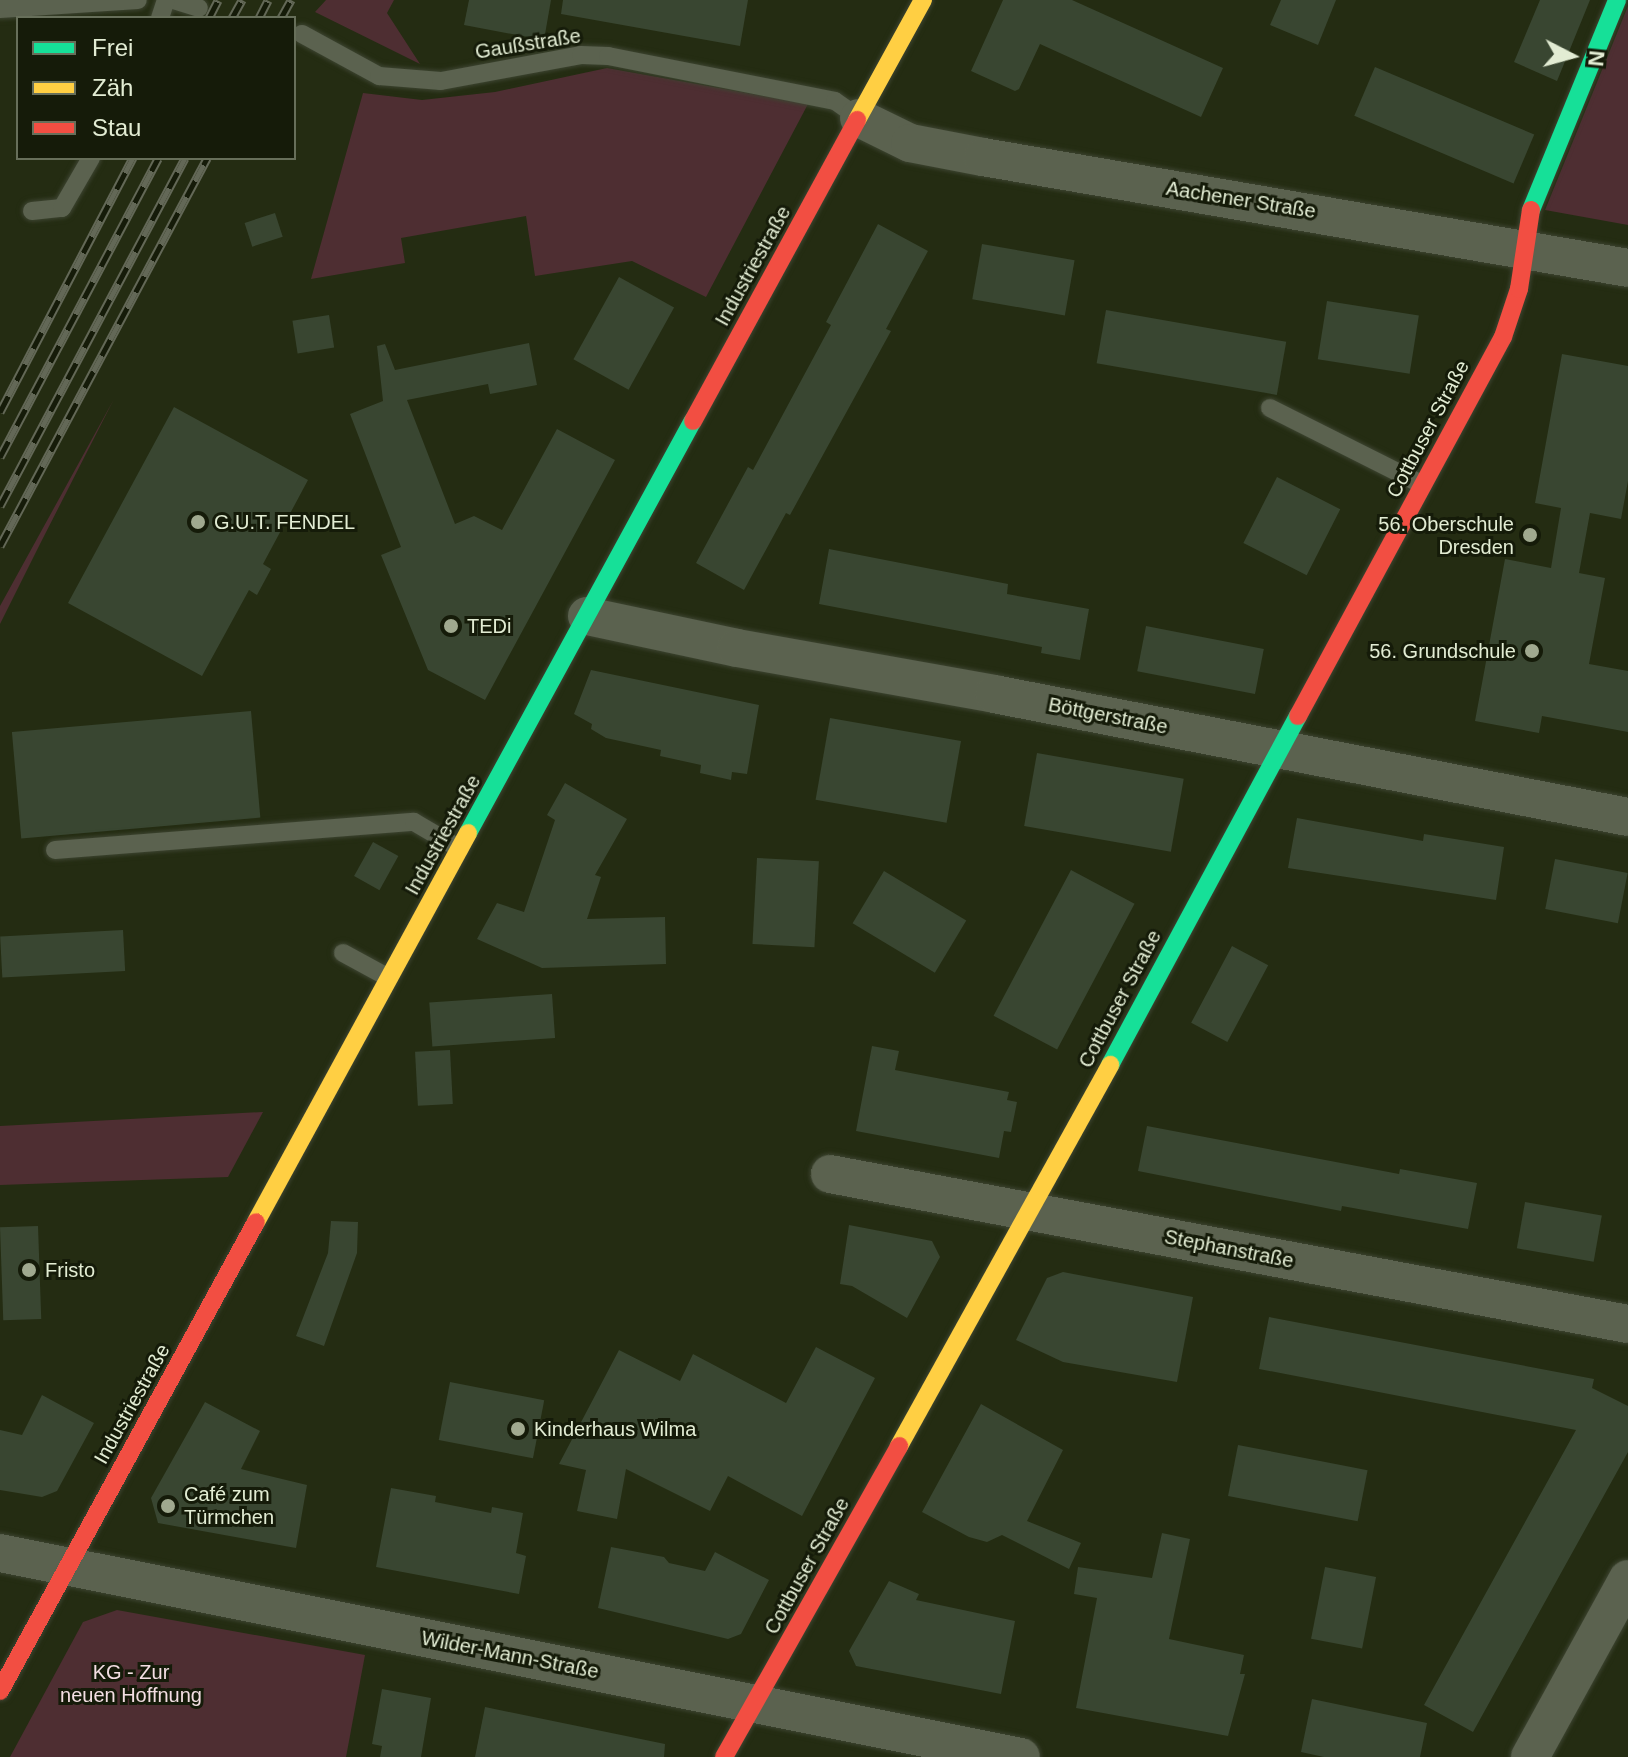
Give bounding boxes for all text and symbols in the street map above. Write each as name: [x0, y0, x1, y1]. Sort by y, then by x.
legend: [16, 16, 296, 160]
north arrow: [1532, 16, 1612, 96]
street label: Gaußstraße: [473, 24, 583, 64]
text: Frei: [92, 34, 133, 61]
text: N: [1583, 49, 1610, 68]
text: Zäh: [92, 74, 133, 101]
text: Stau: [92, 114, 141, 141]
street label: Aachener Straße: [1164, 176, 1318, 224]
street label: Industriestraße: [710, 202, 796, 330]
street label: Cottbuser Straße: [1382, 356, 1474, 502]
place label: G.U.T. FENDEL: [214, 510, 355, 534]
place label: 56. Oberschule Dresden: [1378, 512, 1514, 559]
marker: G.U.T. FENDEL: [189, 513, 207, 531]
marker: 56. Oberschule Dresden: [1521, 526, 1539, 544]
place label: TEDi: [467, 614, 511, 638]
marker: TEDi: [442, 617, 460, 635]
place label: 56. Grundschule: [1369, 639, 1516, 663]
marker: 56. Grundschule: [1523, 642, 1541, 660]
street label: Böttgerstraße: [1046, 693, 1170, 739]
street label: Industriestraße: [400, 771, 486, 899]
street label: Cottbuser Straße: [1074, 926, 1166, 1072]
street label: Stephanstraße: [1162, 1225, 1296, 1273]
place label: Fristo: [45, 1258, 95, 1282]
marker: Fristo: [20, 1261, 38, 1279]
street label: Industriestraße: [89, 1340, 175, 1468]
place label: Kinderhaus Wilma: [534, 1417, 696, 1441]
marker: Kinderhaus Wilma: [509, 1420, 527, 1438]
place label: Café zum Türmchen: [184, 1482, 274, 1529]
street label: Cottbuser Straße: [760, 1494, 854, 1638]
marker: Café zum Türmchen: [159, 1497, 177, 1515]
street label: Wilder-Mann-Straße: [419, 1626, 601, 1684]
park label: KG - Zur neuen Hoffnung: [60, 1661, 202, 1708]

